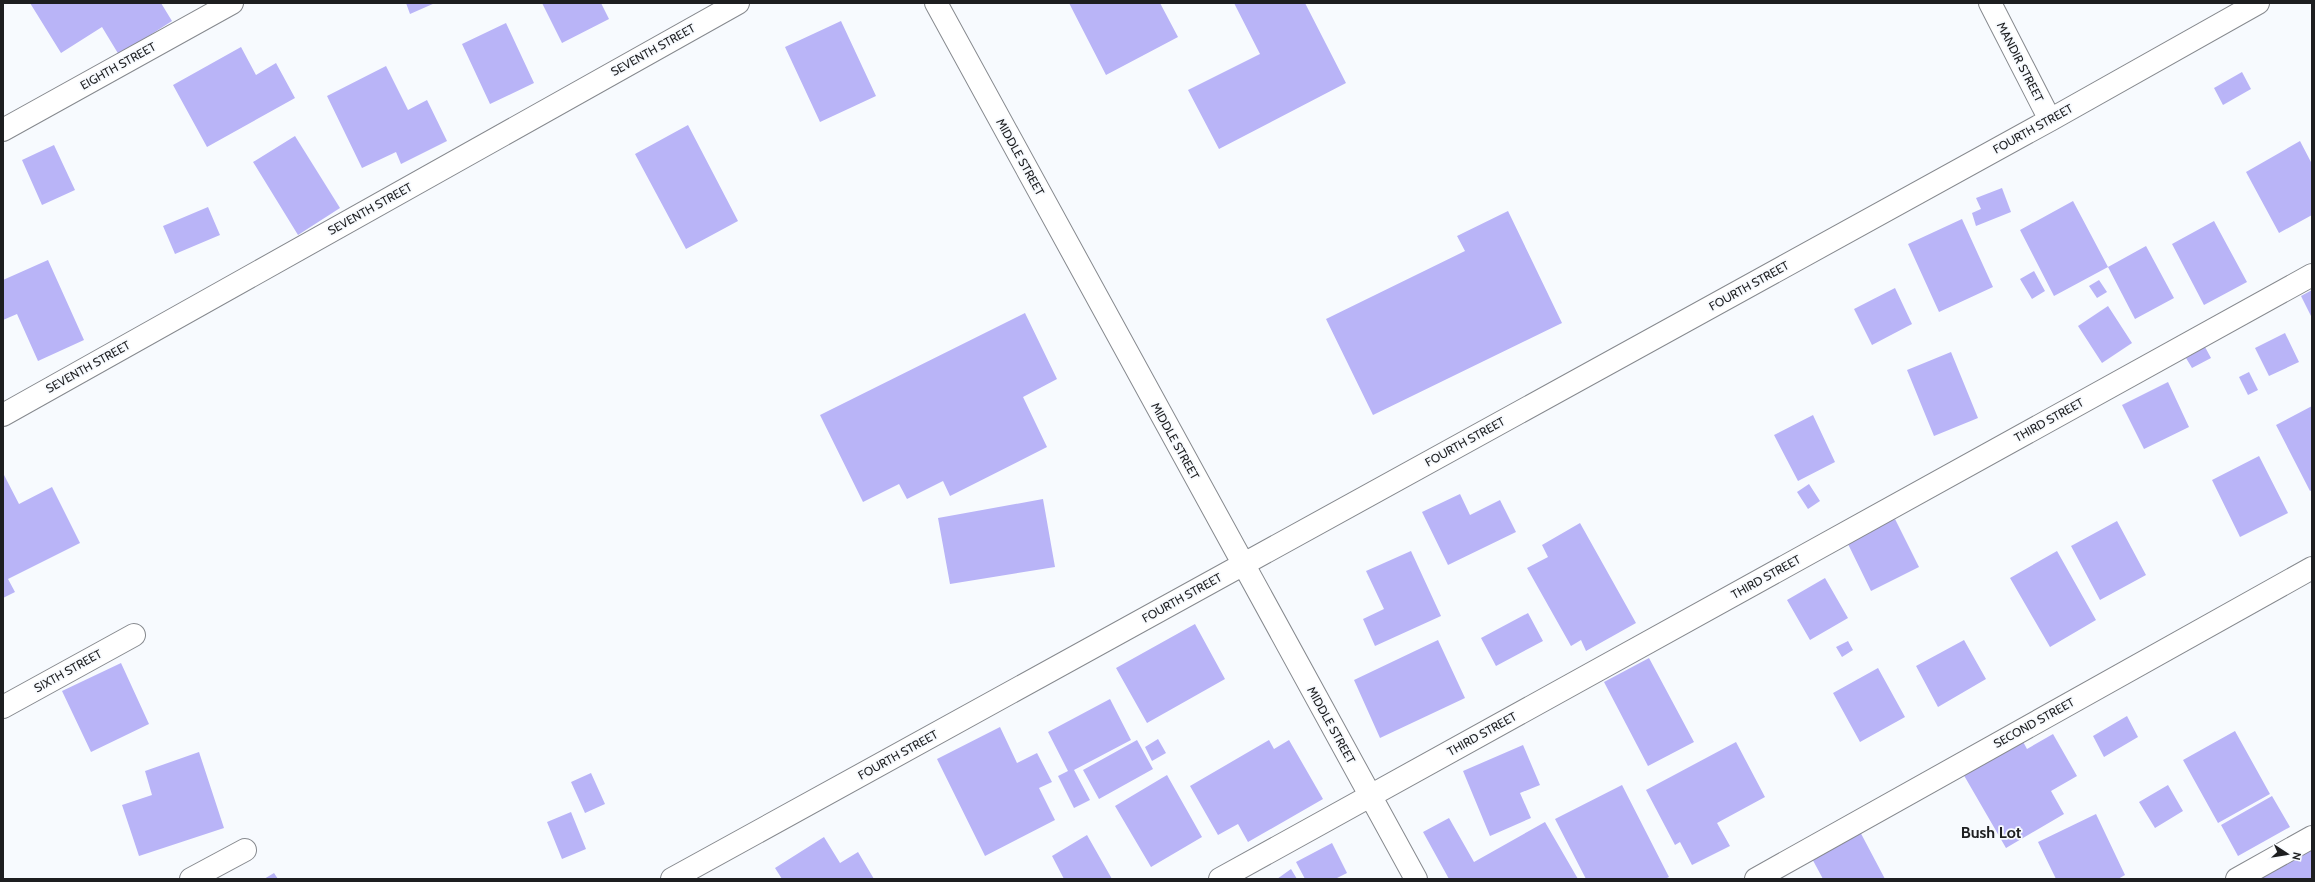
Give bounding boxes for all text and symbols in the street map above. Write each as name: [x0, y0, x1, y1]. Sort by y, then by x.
street label: MANDIR STREET: [1994, 19, 2047, 105]
street label: SEVENTH STREET: [608, 20, 698, 79]
street label: EIGHTH STREET: [77, 38, 159, 93]
street label: FOURTH STREET: [1990, 100, 2076, 157]
street label: MIDDLE STREET: [993, 116, 1048, 198]
street label: SEVENTH STREET: [325, 179, 415, 238]
street label: FOURTH STREET: [1706, 257, 1792, 314]
street label: SEVENTH STREET: [43, 337, 133, 396]
street label: THIRD STREET: [2011, 394, 2087, 445]
street label: MIDDLE STREET: [1148, 400, 1203, 482]
street label: FOURTH STREET: [1422, 413, 1508, 470]
street label: THIRD STREET: [1728, 551, 1804, 602]
street label: FOURTH STREET: [1139, 569, 1225, 626]
street label: SIXTH STREET: [31, 646, 105, 695]
street label: MIDDLE STREET: [1304, 684, 1359, 766]
street label: SECOND STREET: [1991, 694, 2077, 751]
street label: THIRD STREET: [1444, 708, 1520, 759]
street label: FOURTH STREET: [855, 726, 941, 783]
district label: Bush Lot: [1961, 823, 2022, 842]
north arrow: [2267, 834, 2307, 874]
text: N: [2289, 851, 2304, 861]

